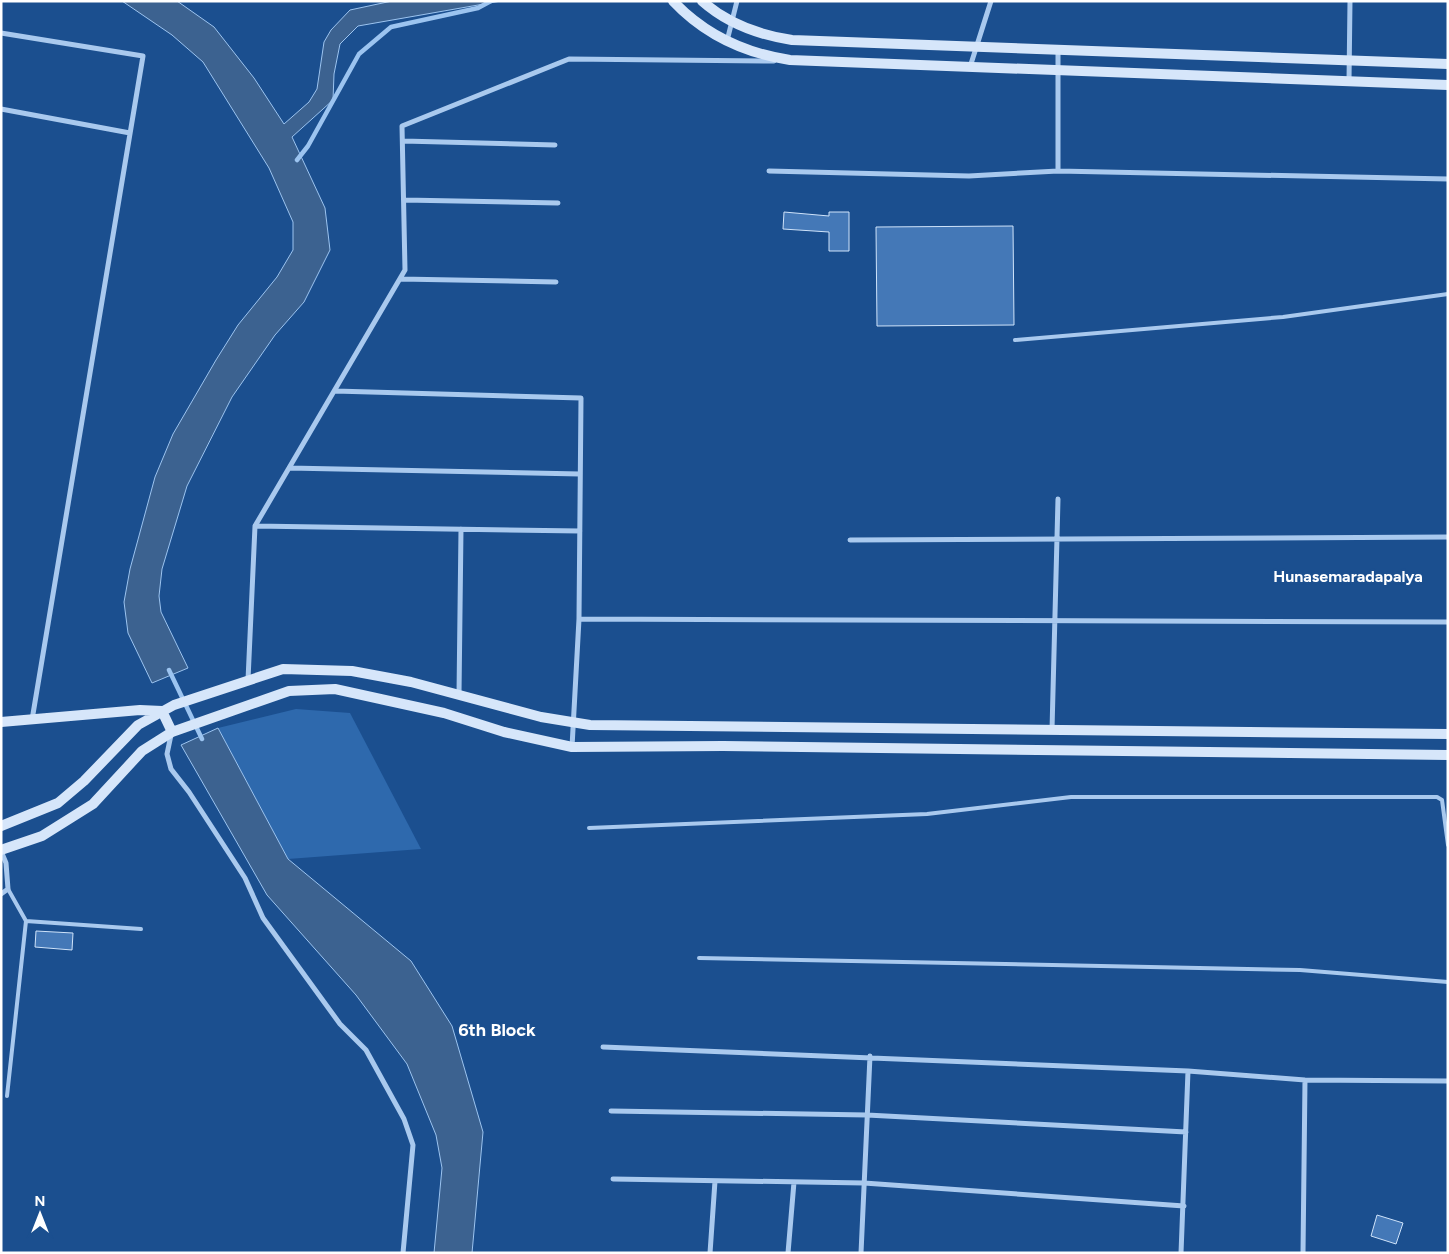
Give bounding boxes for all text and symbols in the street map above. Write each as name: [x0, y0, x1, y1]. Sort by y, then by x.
district label: Hunasemaradapalya: [1273, 567, 1423, 586]
district label: 6th Block: [458, 1019, 536, 1041]
north arrow: [15, 1189, 65, 1239]
text: N: [35, 1193, 45, 1210]

